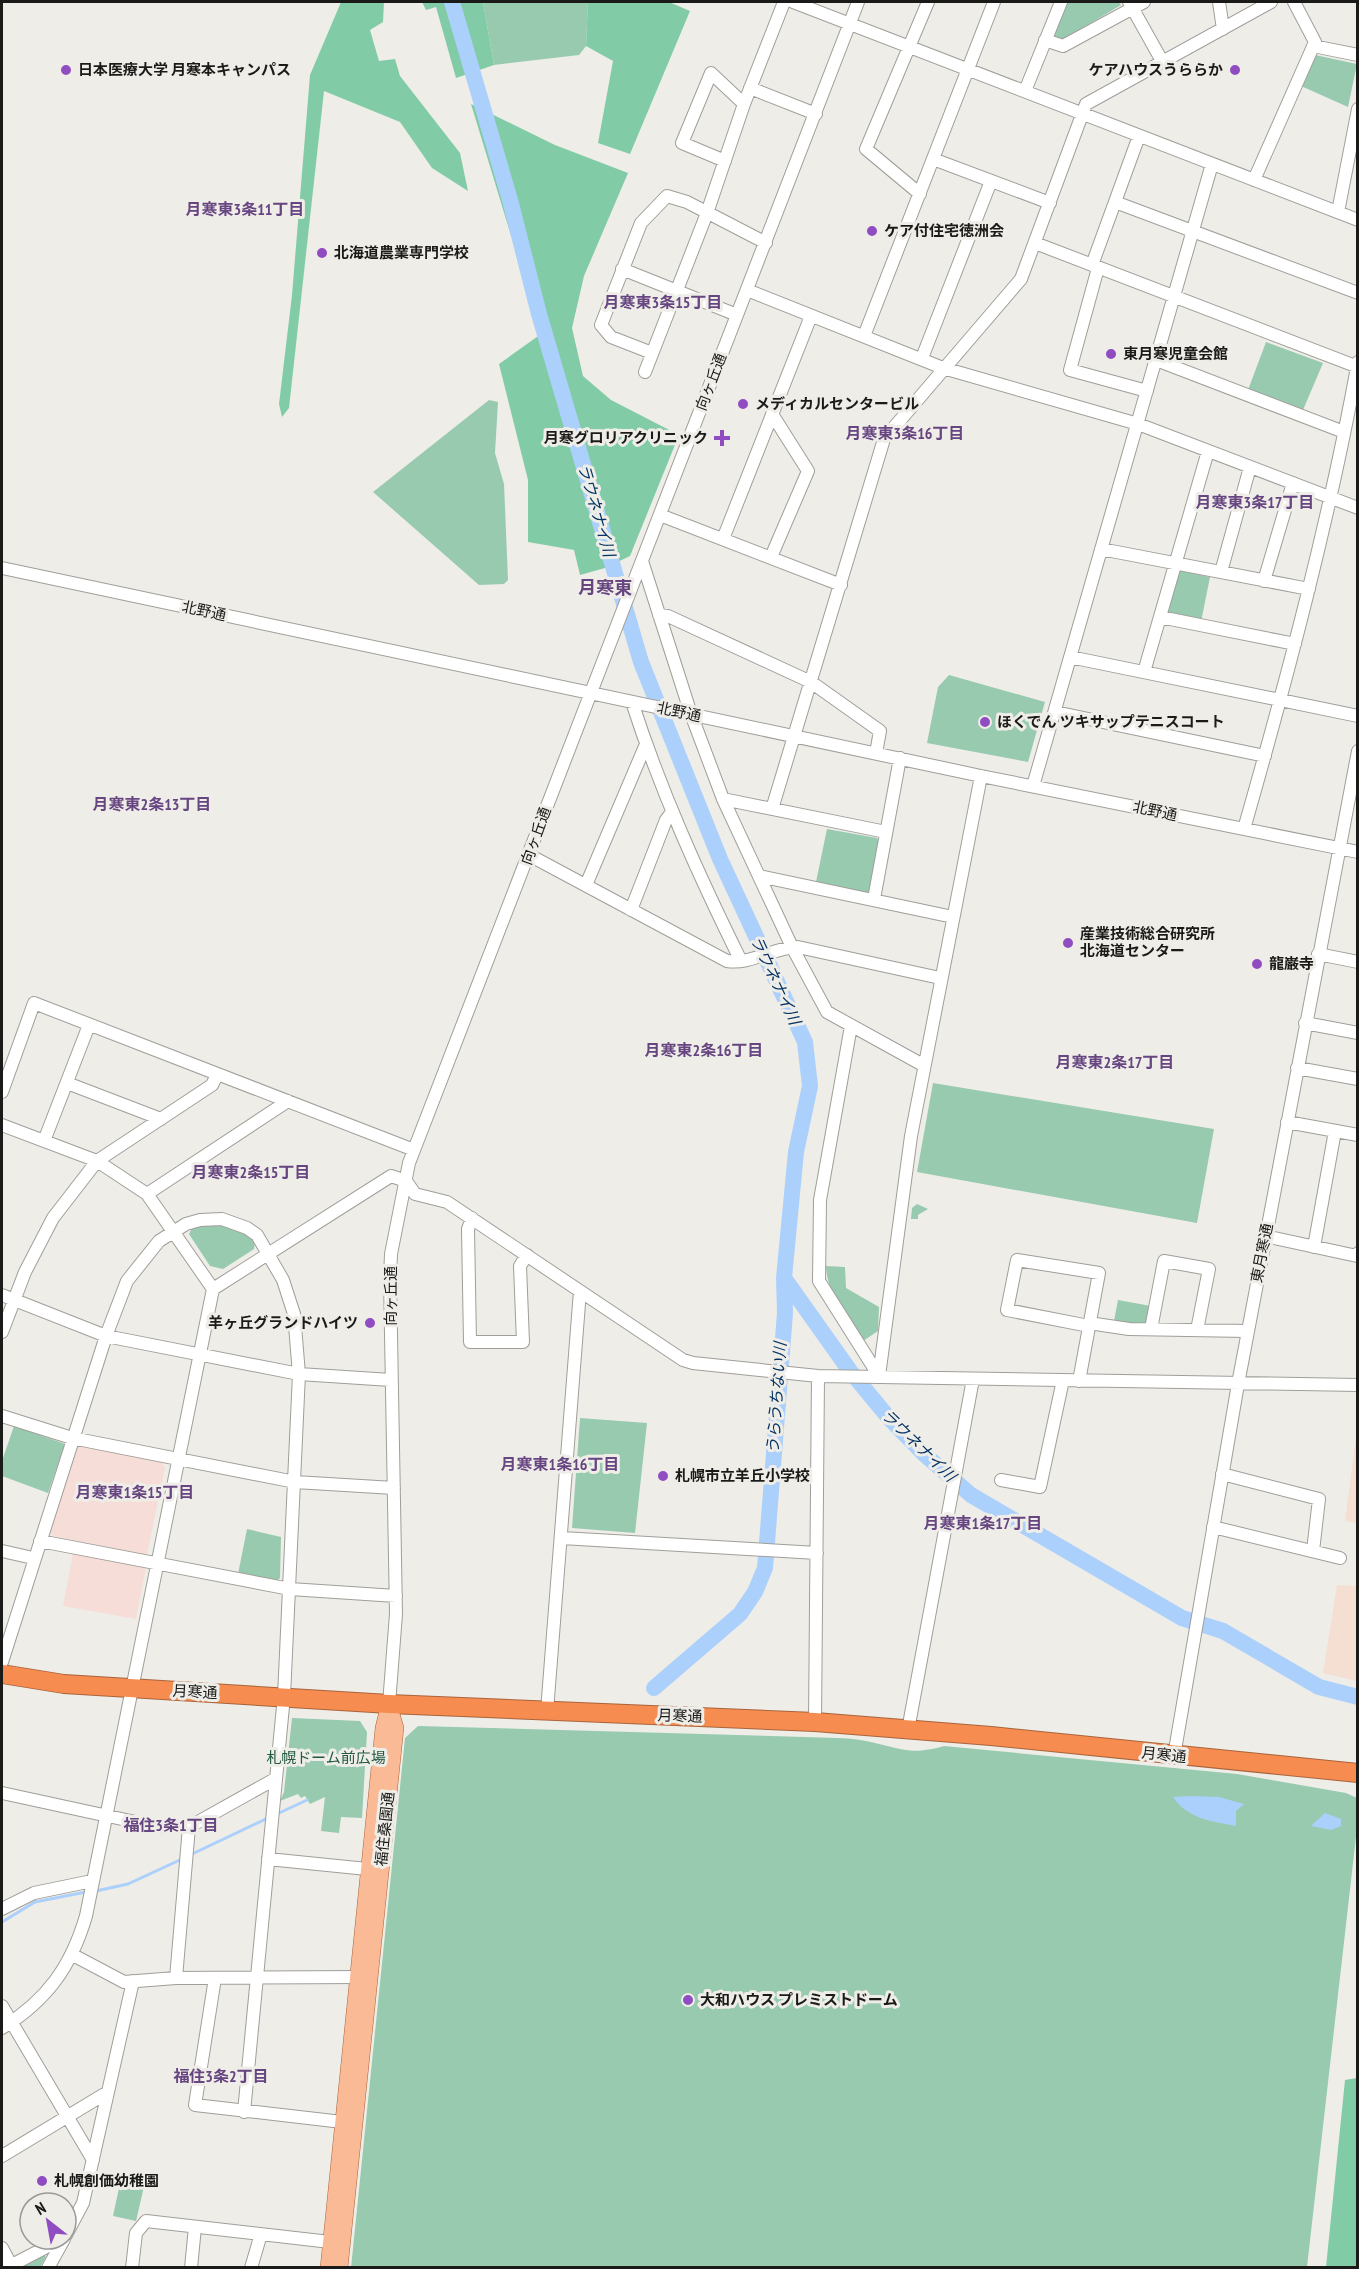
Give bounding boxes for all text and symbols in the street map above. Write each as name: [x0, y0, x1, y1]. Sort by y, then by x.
place label: 日本医療大学 月寒本キャンパス: [78, 60, 291, 79]
place label: ケアハウスうららか: [1089, 60, 1223, 79]
marker: 日本医療大学 月寒本キャンパス: [59, 63, 73, 77]
marker: ケアハウスうららか: [1228, 63, 1242, 77]
district label: 月寒東3条11丁目: [186, 199, 304, 219]
place label: ケア付住宅徳洲会: [884, 221, 1004, 240]
marker: ケア付住宅徳洲会: [865, 224, 879, 238]
place label: 北海道農業専門学校: [334, 243, 469, 262]
marker: 北海道農業専門学校: [315, 246, 329, 260]
district label: 月寒東3条15丁目: [604, 292, 722, 312]
place label: 東月寒児童会館: [1123, 344, 1228, 363]
marker: 東月寒児童会館: [1104, 347, 1118, 361]
street label: 向ヶ丘通: [691, 350, 730, 413]
place label: メディカルセンタービル: [755, 394, 919, 413]
marker: メディカルセンタービル: [736, 397, 750, 411]
district label: 月寒東3条16丁目: [846, 423, 964, 443]
place label: 月寒グロリアクリニック: [544, 428, 708, 447]
marker: 月寒グロリアクリニック: [713, 429, 731, 447]
water label: ラウネナイ川: [574, 461, 620, 561]
district label: 月寒東3条17丁目: [1196, 492, 1314, 512]
district label: 月寒東: [578, 576, 632, 599]
street label: 北野通: [180, 597, 228, 624]
street label: 北野通: [655, 698, 703, 725]
place label: ほくでん ツキサップテニスコート: [997, 712, 1225, 731]
marker: ほくでん ツキサップテニスコート: [978, 715, 992, 729]
district label: 月寒東2条13丁目: [93, 794, 211, 814]
street label: 北野通: [1131, 797, 1179, 824]
street label: 向ヶ丘通: [516, 804, 555, 867]
place label: 産業技術総合研究所 北海道センター: [1080, 924, 1215, 960]
water label: ラウネナイ川: [747, 932, 806, 1030]
marker: 産業技術総合研究所 北海道センター: [1061, 936, 1075, 950]
place label: 龍巌寺: [1269, 954, 1314, 973]
marker: 龍巌寺: [1250, 957, 1264, 971]
district label: 月寒東2条16丁目: [645, 1040, 763, 1060]
district label: 月寒東2条17丁目: [1056, 1052, 1174, 1072]
district label: 月寒東2条15丁目: [192, 1162, 310, 1182]
street label: 東月寒通: [1246, 1222, 1277, 1284]
street label: 向ヶ丘通: [381, 1266, 400, 1326]
place label: 羊ヶ丘グランドハイツ: [208, 1313, 358, 1332]
marker: 羊ヶ丘グランドハイツ: [363, 1316, 377, 1330]
water label: うらうちない川: [762, 1339, 790, 1455]
water label: ラウネナイ川: [878, 1404, 962, 1487]
district label: 月寒東1条16丁目: [501, 1454, 619, 1474]
place label: 札幌市立羊丘小学校: [675, 1466, 810, 1485]
marker: 札幌市立羊丘小学校: [656, 1469, 670, 1483]
district label: 月寒東1条15丁目: [76, 1482, 194, 1502]
district label: 月寒東1条17丁目: [924, 1513, 1042, 1533]
street label: 月寒通: [172, 1681, 218, 1702]
street label: 月寒通: [657, 1705, 703, 1726]
street label: 月寒通: [1141, 1743, 1187, 1766]
park label: 札幌ドーム前広場: [266, 1748, 386, 1767]
street label: 福住桑園通: [371, 1791, 398, 1867]
district label: 福住3条1丁目: [123, 1815, 219, 1835]
place label: 大和ハウス プレミストドーム: [700, 1990, 898, 2009]
marker: 大和ハウス プレミストドーム: [681, 1993, 695, 2007]
district label: 福住3条2丁目: [173, 2066, 269, 2086]
place label: 札幌創価幼稚園: [54, 2171, 159, 2190]
marker: 札幌創価幼稚園: [35, 2174, 49, 2188]
north arrow: [18, 2191, 78, 2251]
text: N: [31, 2197, 49, 2219]

